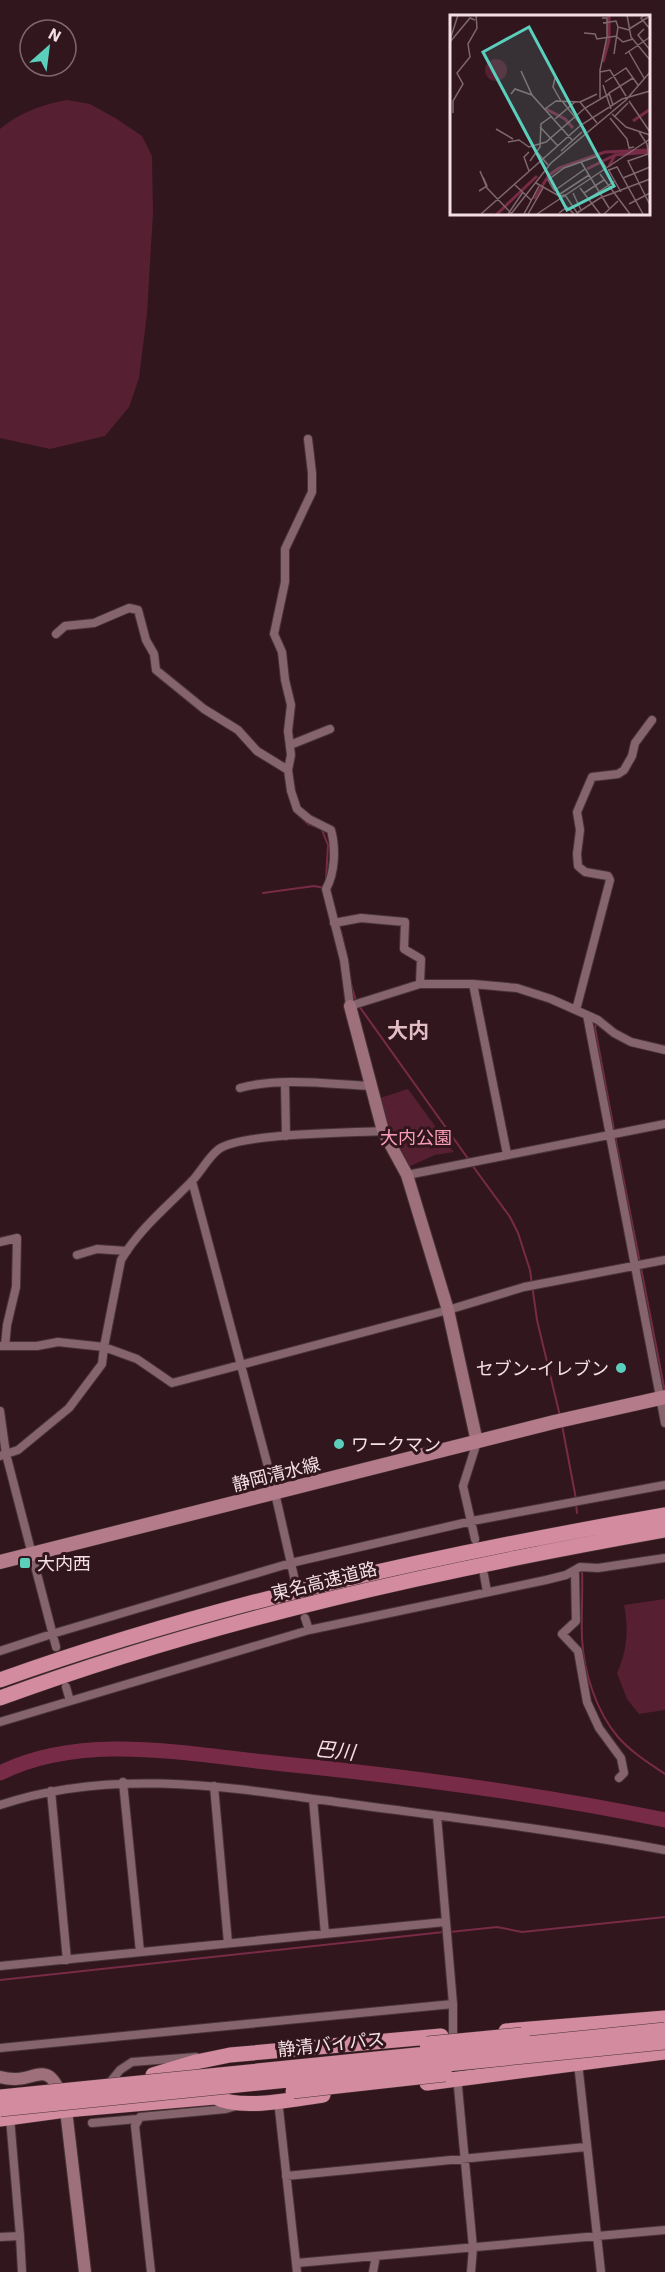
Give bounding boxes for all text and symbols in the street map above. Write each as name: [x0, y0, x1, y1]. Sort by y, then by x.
inset map: [450, 15, 650, 214]
north arrow: [18, 18, 78, 78]
text: N: [45, 23, 65, 46]
district label: 大内: [387, 1016, 429, 1044]
park label: 大内公園: [380, 1126, 452, 1149]
place label: セブン-イレブン: [476, 1357, 609, 1380]
marker: セブン-イレブン: [614, 1361, 628, 1375]
place label: ワークマン: [351, 1433, 441, 1456]
marker: ワークマン: [332, 1437, 346, 1451]
street label: 静岡清水線: [230, 1452, 322, 1496]
place label: 大内西: [37, 1552, 91, 1575]
marker: 大内西: [18, 1556, 32, 1570]
street label: 東名高速道路: [269, 1557, 379, 1605]
water label: 巴川: [314, 1734, 358, 1766]
street label: 静清バイパス: [276, 2027, 386, 2061]

